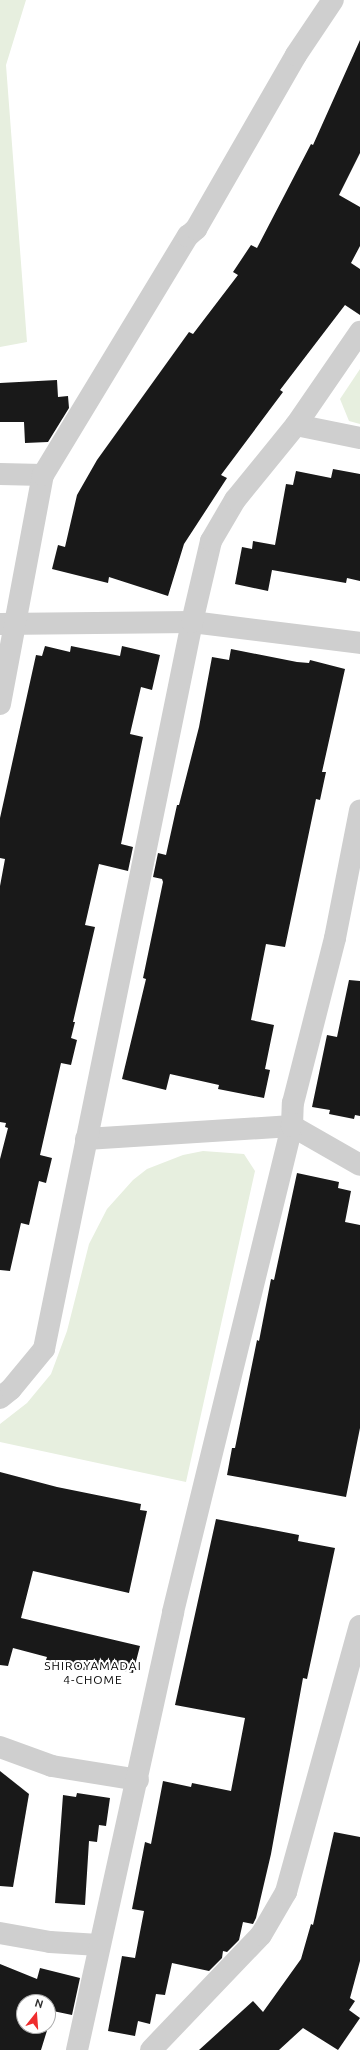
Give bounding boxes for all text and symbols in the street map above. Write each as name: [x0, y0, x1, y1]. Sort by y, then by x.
district label: SHIROYAMADAI 4-CHOME: [44, 1659, 142, 1687]
north arrow: [16, 1994, 56, 2034]
text: N: [34, 1997, 45, 2010]

